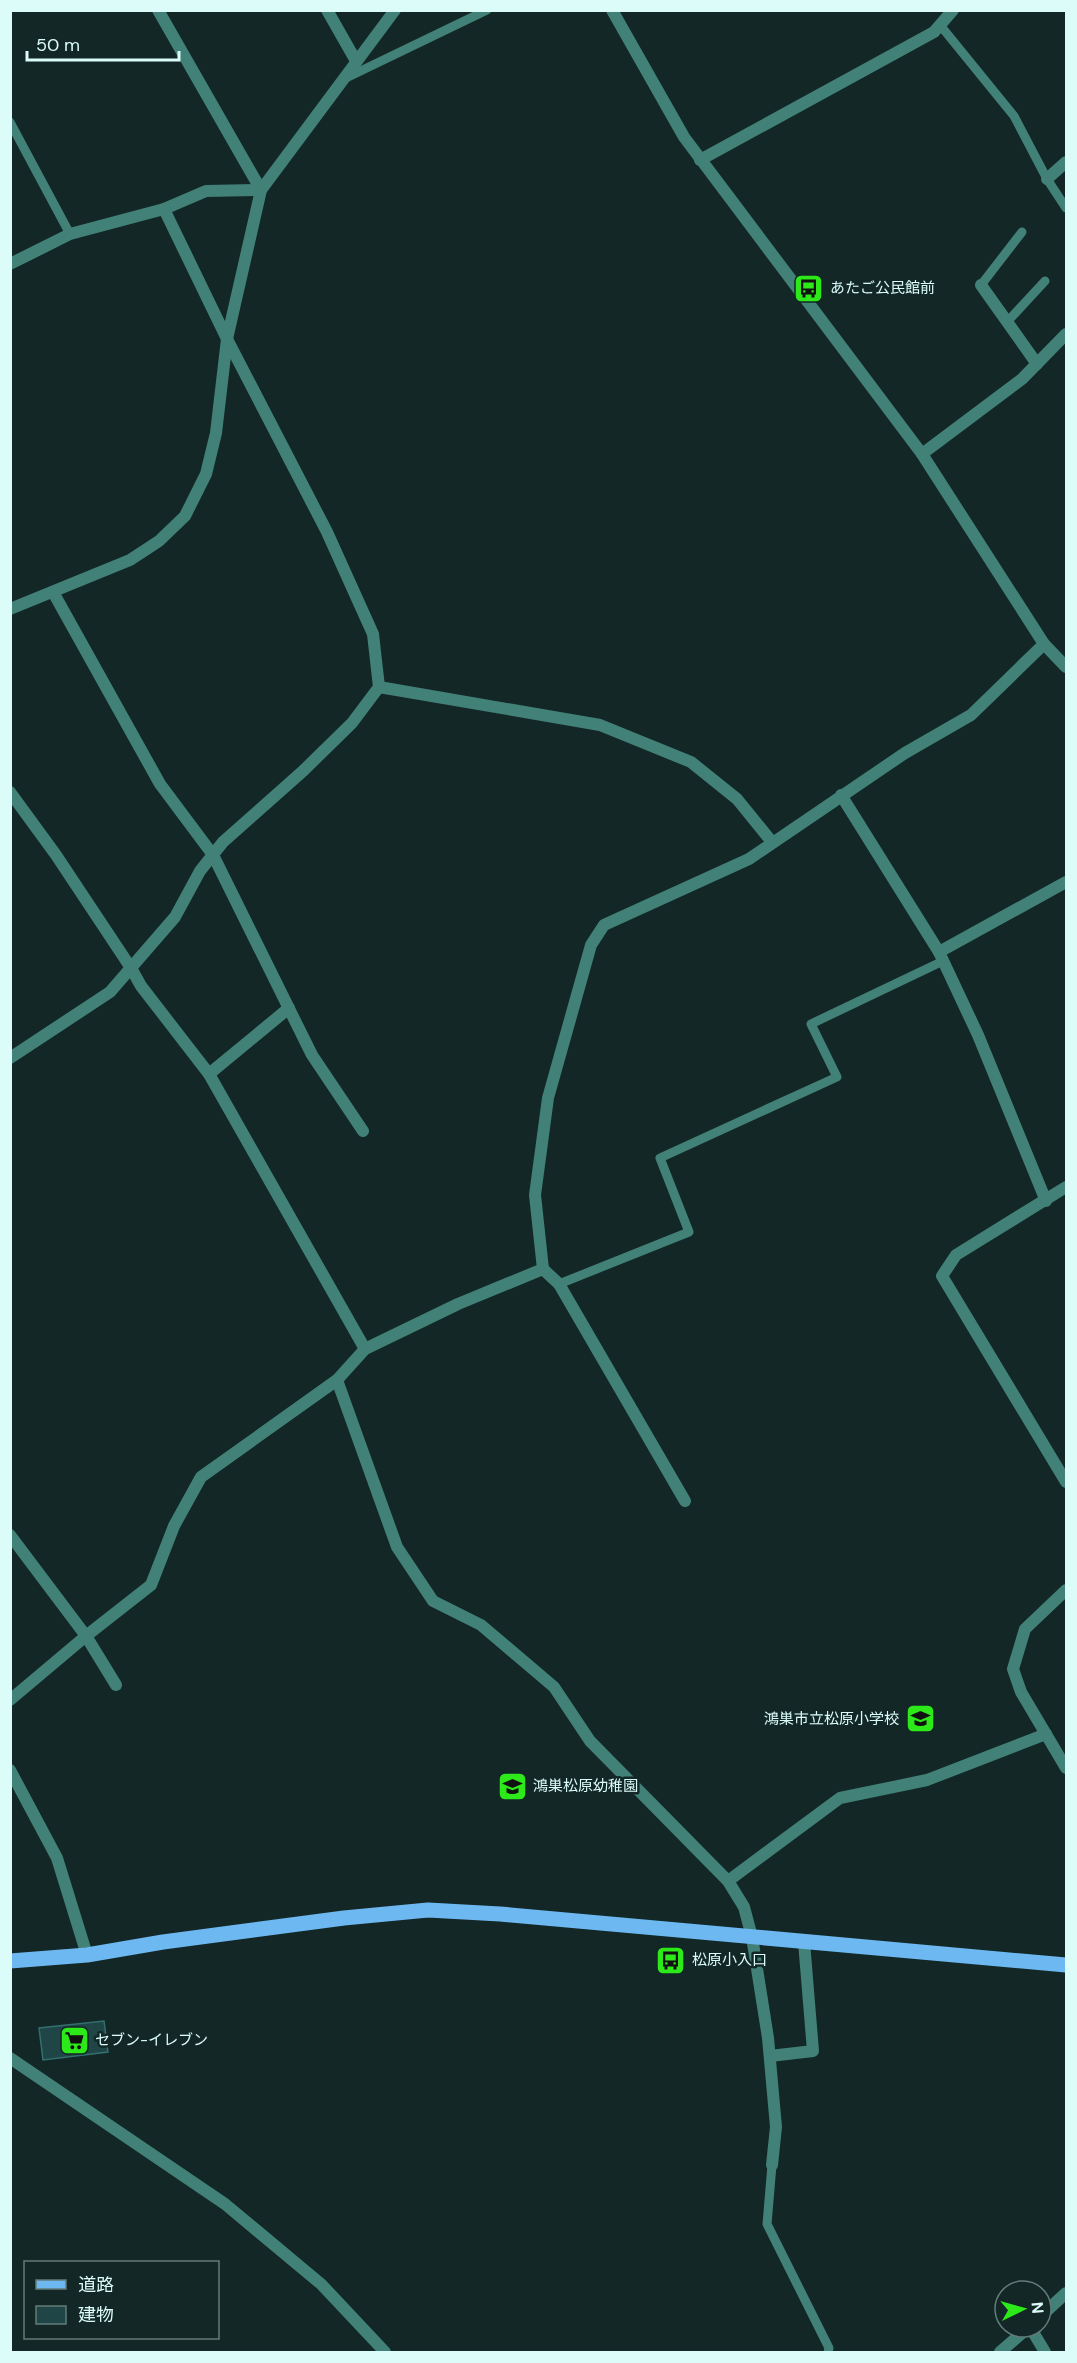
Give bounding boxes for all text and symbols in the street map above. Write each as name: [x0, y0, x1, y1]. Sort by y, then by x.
scale bar: [27, 24, 178, 62]
text: 50 m: [36, 33, 80, 57]
bus stop icon: あたご公民館前: [793, 272, 825, 304]
place label: あたご公民館前: [830, 278, 935, 298]
school or university icon: 鴻巣市立松原小学校: [904, 1703, 936, 1735]
place label: 鴻巣市立松原小学校: [764, 1709, 899, 1729]
school or university icon: 鴻巣松原幼稚園: [496, 1770, 528, 1802]
place label: 鴻巣松原幼稚園: [533, 1776, 638, 1796]
bus stop icon: 松原小入口: [655, 1944, 687, 1976]
place label: 松原小入口: [692, 1950, 767, 1970]
supermarket icon: セブン-イレブン: [58, 2024, 90, 2056]
place label: セブン-イレブン: [95, 2030, 208, 2050]
legend: [24, 2261, 219, 2339]
text: 道路: [78, 2273, 114, 2297]
north arrow: [993, 2279, 1053, 2339]
text: N: [1026, 2301, 1048, 2314]
text: 建物: [78, 2303, 114, 2327]

